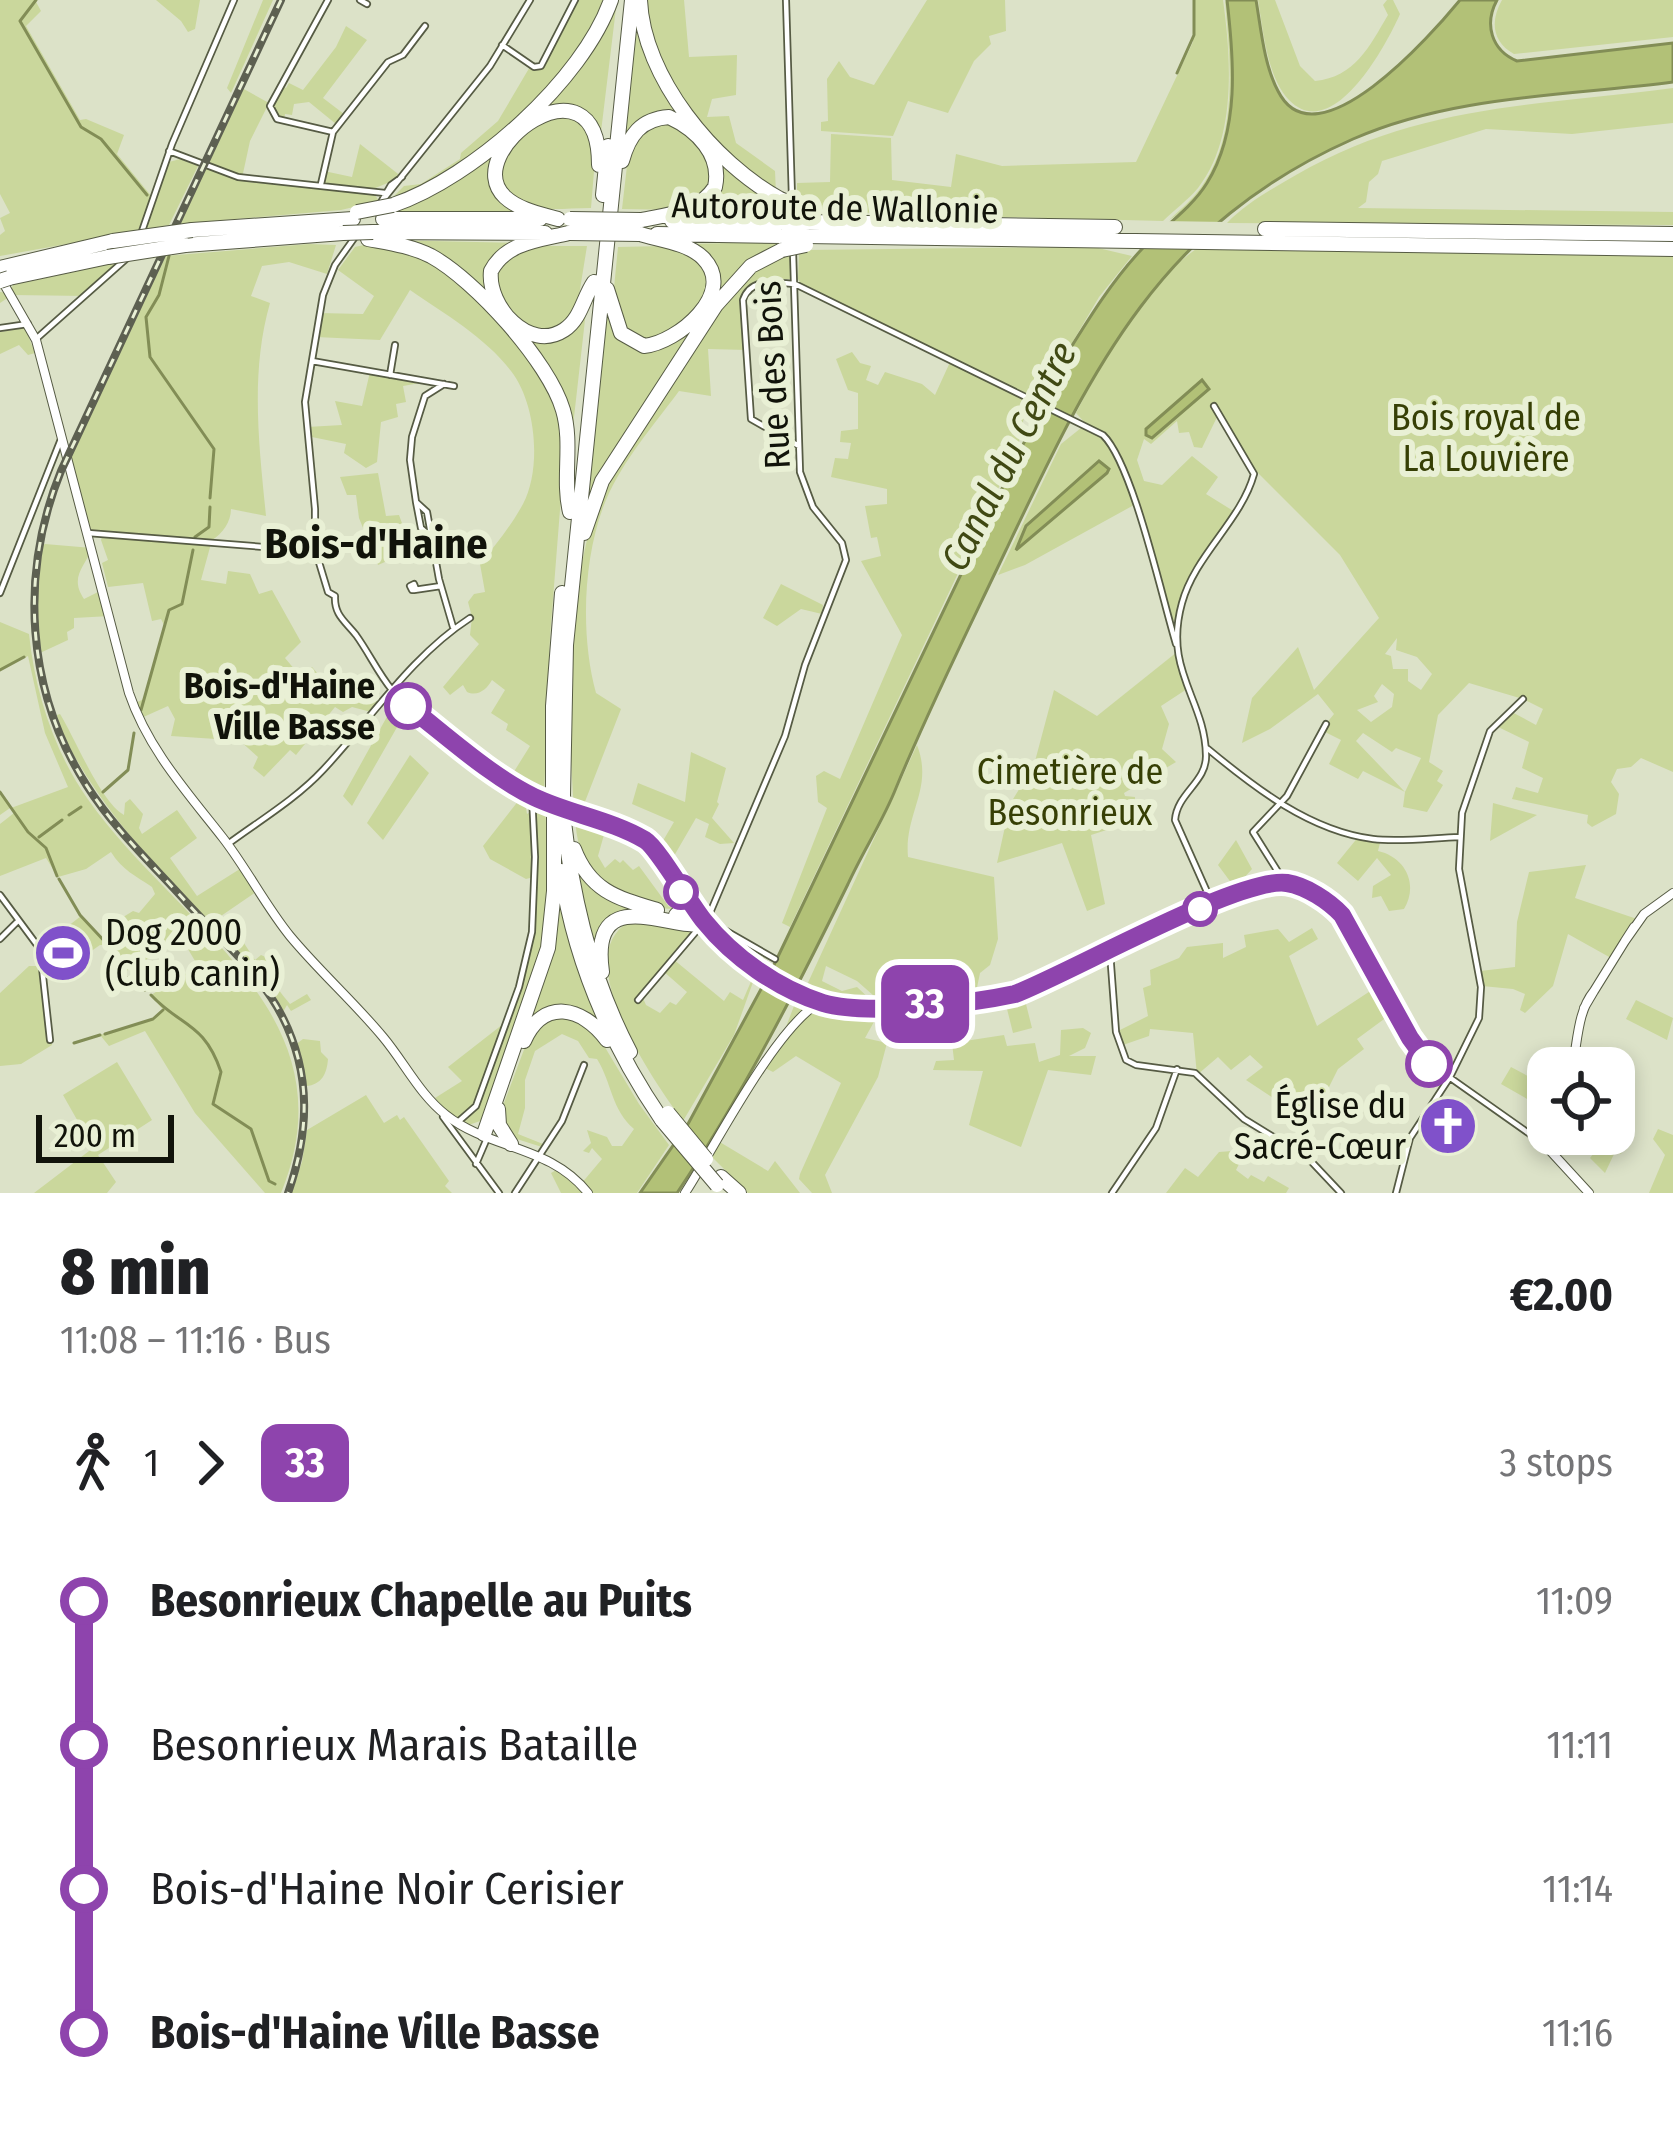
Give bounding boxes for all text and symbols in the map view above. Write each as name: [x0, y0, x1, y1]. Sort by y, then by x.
street label: Autoroute de Wallonie: [671, 183, 999, 233]
street label: Rue des Bois: [746, 280, 800, 470]
water label: Canal du Centre: [932, 334, 1086, 578]
park label: Bois royal de La Louvière: [1391, 396, 1581, 481]
district label: Bois-d'Haine: [264, 519, 488, 569]
place label: Bois-d'Haine Ville Basse: [184, 664, 375, 749]
marker: Bois-d'Haine Ville Basse: [386, 684, 430, 728]
park label: Cimetière de Besonrieux: [977, 750, 1163, 835]
unlabelled marker: [665, 876, 697, 908]
unlabelled marker: [1184, 893, 1216, 925]
place label: Dog 2000 (Club canin): [105, 911, 280, 996]
sports icon: Dog 2000 (Club canin): [32, 922, 94, 984]
line badge: 33: [871, 965, 979, 1043]
text: 33: [905, 979, 945, 1029]
unlabelled marker: [1407, 1042, 1451, 1086]
map controls: [1527, 1047, 1635, 1155]
button: locate: [1527, 1047, 1635, 1155]
place label: Église du Sacré-Cœur: [1234, 1083, 1406, 1169]
church icon: Église du Sacré-Cœur: [1417, 1095, 1479, 1157]
scale bar: [36, 1109, 174, 1162]
text: 200 m: [54, 1116, 136, 1156]
text: 8 min: [60, 1232, 210, 1311]
text: €2.00: [1510, 1268, 1613, 1322]
text: 11:08 – 11:16 · Bus: [60, 1317, 331, 1363]
icon: walk: [60, 1430, 126, 1496]
icon: forward: [177, 1430, 243, 1496]
text: 33: [285, 1438, 325, 1488]
text: 1: [144, 1440, 159, 1486]
text: 3 stops: [1500, 1440, 1613, 1486]
text: Besonrieux Chapelle au Puits: [150, 1574, 692, 1628]
text: 11:09: [1536, 1578, 1613, 1624]
text: Besonrieux Marais Bataille: [150, 1718, 638, 1772]
text: 11:11: [1547, 1722, 1613, 1768]
text: Bois-d'Haine Noir Cerisier: [150, 1862, 624, 1916]
text: 11:14: [1542, 1866, 1613, 1912]
text: Bois-d'Haine Ville Basse: [150, 2006, 599, 2060]
text: 11:16: [1542, 2010, 1613, 2056]

